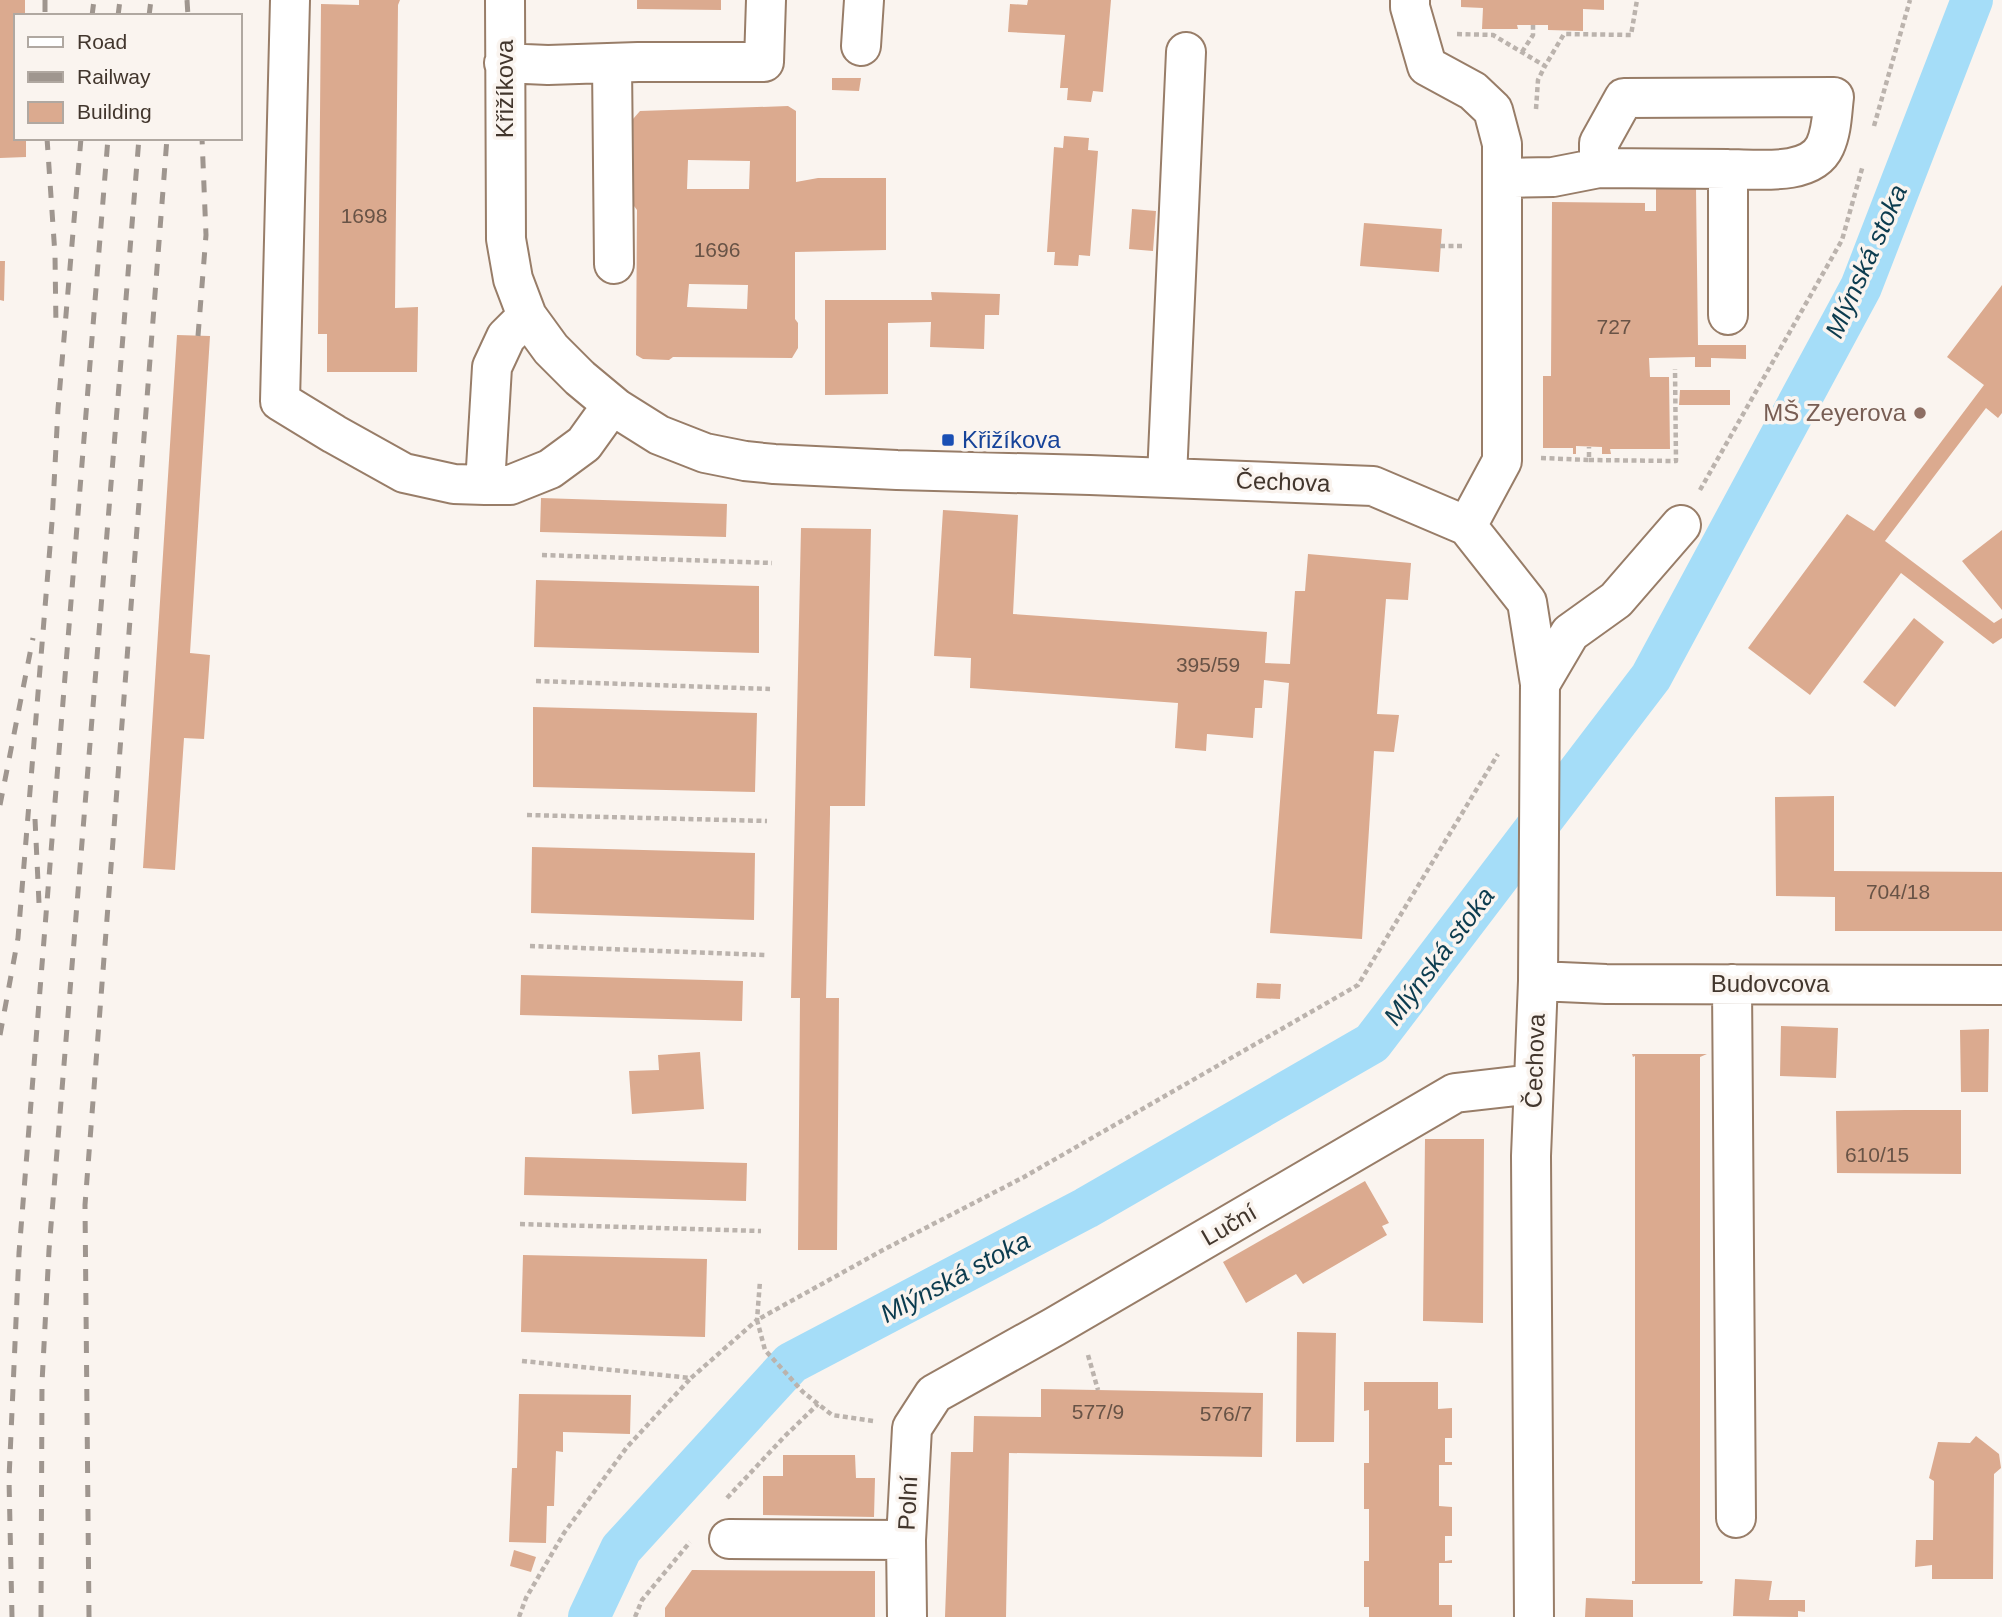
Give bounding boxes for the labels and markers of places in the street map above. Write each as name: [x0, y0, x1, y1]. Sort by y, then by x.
place label: MŠ Zeyerova: [1763, 399, 1907, 426]
marker: MŠ Zeyerova: [1912, 405, 1928, 421]
place label: Křižíkova: [962, 426, 1061, 453]
marker: Křižíkova: [940, 432, 956, 448]

